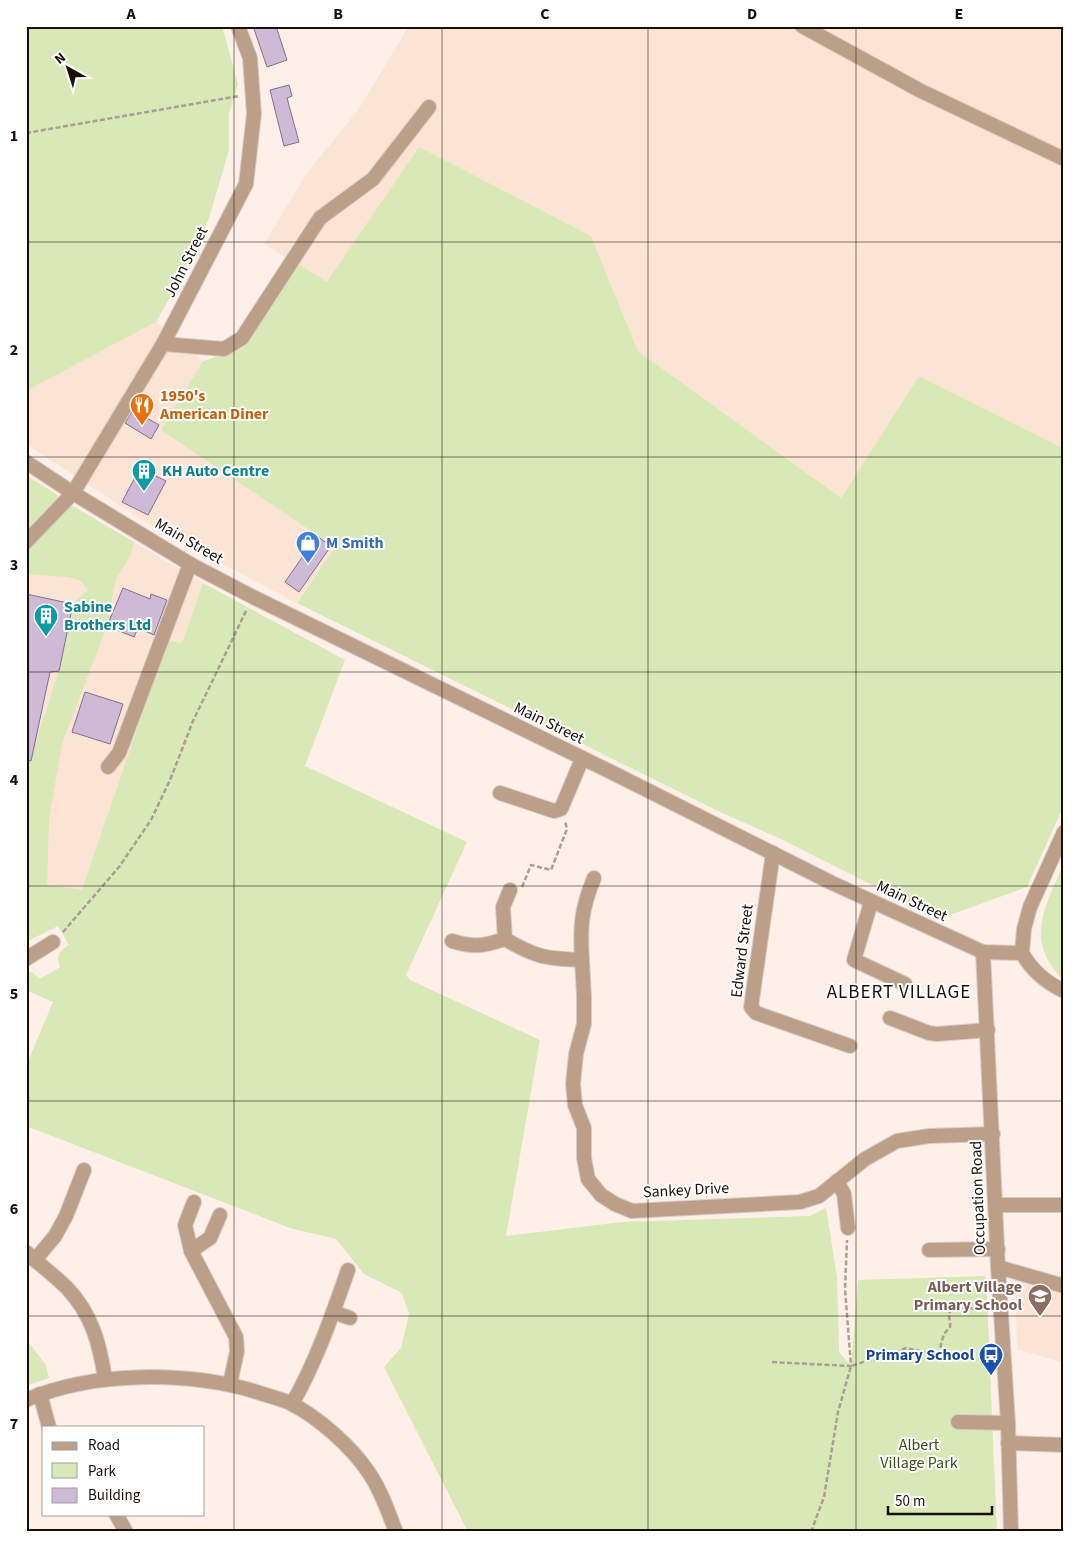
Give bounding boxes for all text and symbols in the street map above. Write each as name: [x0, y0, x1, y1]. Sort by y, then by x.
text: A: [125, 3, 136, 25]
text: B: [333, 3, 343, 25]
text: C: [540, 3, 550, 25]
text: D: [747, 3, 757, 25]
text: E: [955, 3, 963, 25]
north arrow: [42, 42, 92, 92]
text: N: [51, 48, 70, 69]
text: 1: [10, 125, 18, 147]
street label: John Street: [159, 222, 214, 301]
text: 2: [10, 339, 18, 361]
place label: 1950's American Diner: [159, 385, 269, 425]
restaurant icon: 1950's American Diner: [129, 392, 155, 426]
building icon: KH Auto Centre: [131, 458, 157, 492]
place label: KH Auto Centre: [162, 460, 269, 482]
street label: Main Street: [151, 513, 228, 570]
shop icon: M Smith: [295, 530, 321, 564]
place label: M Smith: [326, 532, 384, 554]
text: 3: [10, 554, 18, 576]
place label: Sabine Brothers Ltd: [64, 596, 151, 636]
building icon: Sabine Brothers Ltd: [33, 603, 59, 637]
street label: Main Street: [510, 697, 588, 750]
text: 4: [10, 769, 19, 791]
street label: Main Street: [873, 875, 951, 927]
street label: Edward Street: [725, 902, 759, 999]
district label: ALBERT VILLAGE: [827, 979, 971, 1006]
text: 5: [10, 983, 18, 1005]
street label: Occupation Road: [965, 1140, 991, 1256]
street label: Sankey Drive: [642, 1177, 730, 1203]
text: 6: [10, 1198, 18, 1220]
place label: Albert Village Primary School: [914, 1276, 1022, 1316]
school or university icon: Albert Village Primary School: [1027, 1283, 1053, 1317]
bus stop icon: Primary School: [978, 1342, 1004, 1376]
place label: Primary School: [866, 1344, 974, 1366]
text: 7: [10, 1413, 18, 1435]
legend: [42, 1426, 205, 1516]
park label: Albert Village Park: [880, 1434, 958, 1474]
text: Road: [88, 1435, 120, 1456]
text: Park: [88, 1461, 117, 1482]
scale bar: [888, 1483, 991, 1515]
text: Building: [88, 1485, 141, 1506]
text: 50 m: [895, 1491, 925, 1512]

